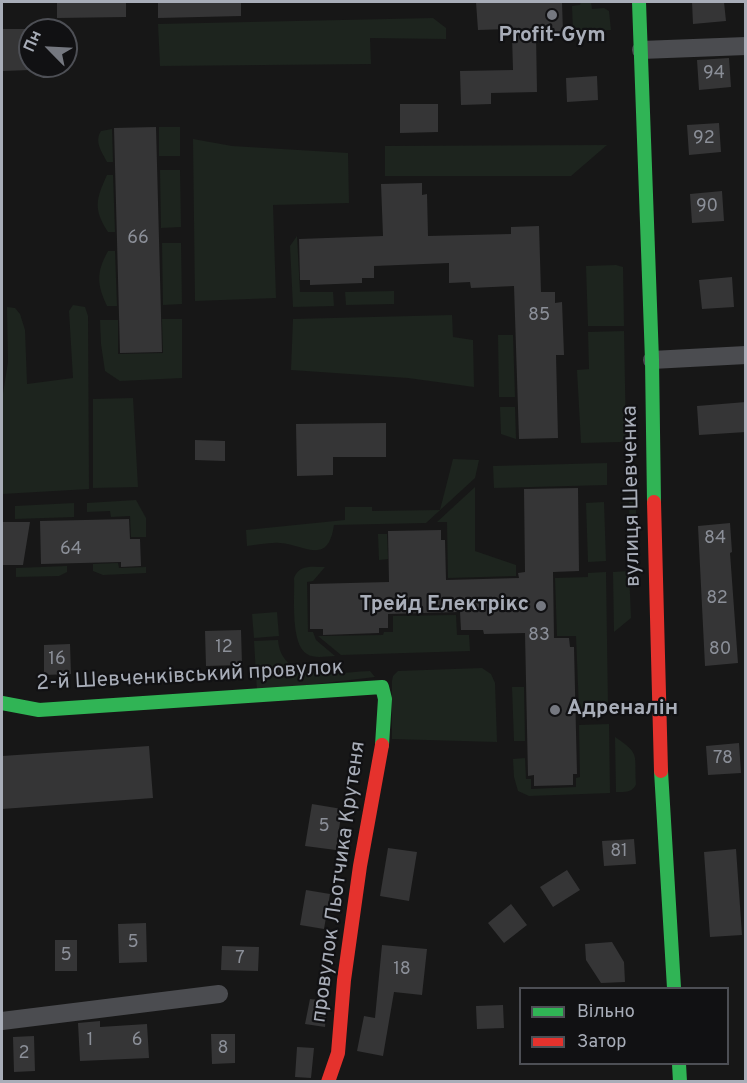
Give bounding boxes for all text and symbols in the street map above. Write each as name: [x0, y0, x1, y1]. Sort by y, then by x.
marker: Profit-Gym: [545, 8, 559, 22]
north arrow: [18, 18, 78, 78]
place label: Profit-Gym: [498, 24, 606, 50]
text: Пн: [20, 28, 47, 55]
house number: 94: [703, 63, 725, 85]
house number: 92: [693, 128, 715, 150]
house number: 90: [696, 196, 718, 218]
house number: 66: [127, 228, 149, 250]
house number: 85: [528, 305, 550, 327]
street label: вулиця Шевченка: [619, 405, 647, 587]
house number: 84: [704, 528, 726, 550]
house number: 64: [60, 539, 82, 561]
house number: 82: [706, 588, 728, 610]
place label: Трейд Електрікс: [359, 593, 529, 619]
marker: Трейд Електрікс: [534, 599, 548, 613]
house number: 83: [528, 625, 550, 647]
house number: 12: [215, 637, 233, 659]
house number: 80: [709, 639, 731, 661]
house number: 16: [48, 649, 66, 671]
street label: 2-й Шевченківський провулок: [36, 656, 344, 698]
place label: Адреналін: [567, 697, 678, 723]
marker: Адреналін: [548, 703, 562, 717]
street label: провулок Льотчика Крутеня: [308, 740, 372, 1024]
house number: 78: [713, 748, 733, 770]
house number: 5: [318, 816, 330, 838]
house number: 81: [610, 841, 628, 863]
house number: 5: [127, 932, 139, 954]
house number: 5: [60, 945, 72, 967]
house number: 7: [235, 948, 245, 970]
house number: 18: [393, 959, 411, 981]
legend: [519, 987, 729, 1065]
text: Вільно: [577, 1001, 635, 1024]
house number: 1: [87, 1030, 93, 1052]
house number: 6: [132, 1030, 142, 1052]
text: Затор: [577, 1031, 626, 1054]
house number: 8: [218, 1038, 228, 1060]
house number: 2: [18, 1043, 30, 1065]

